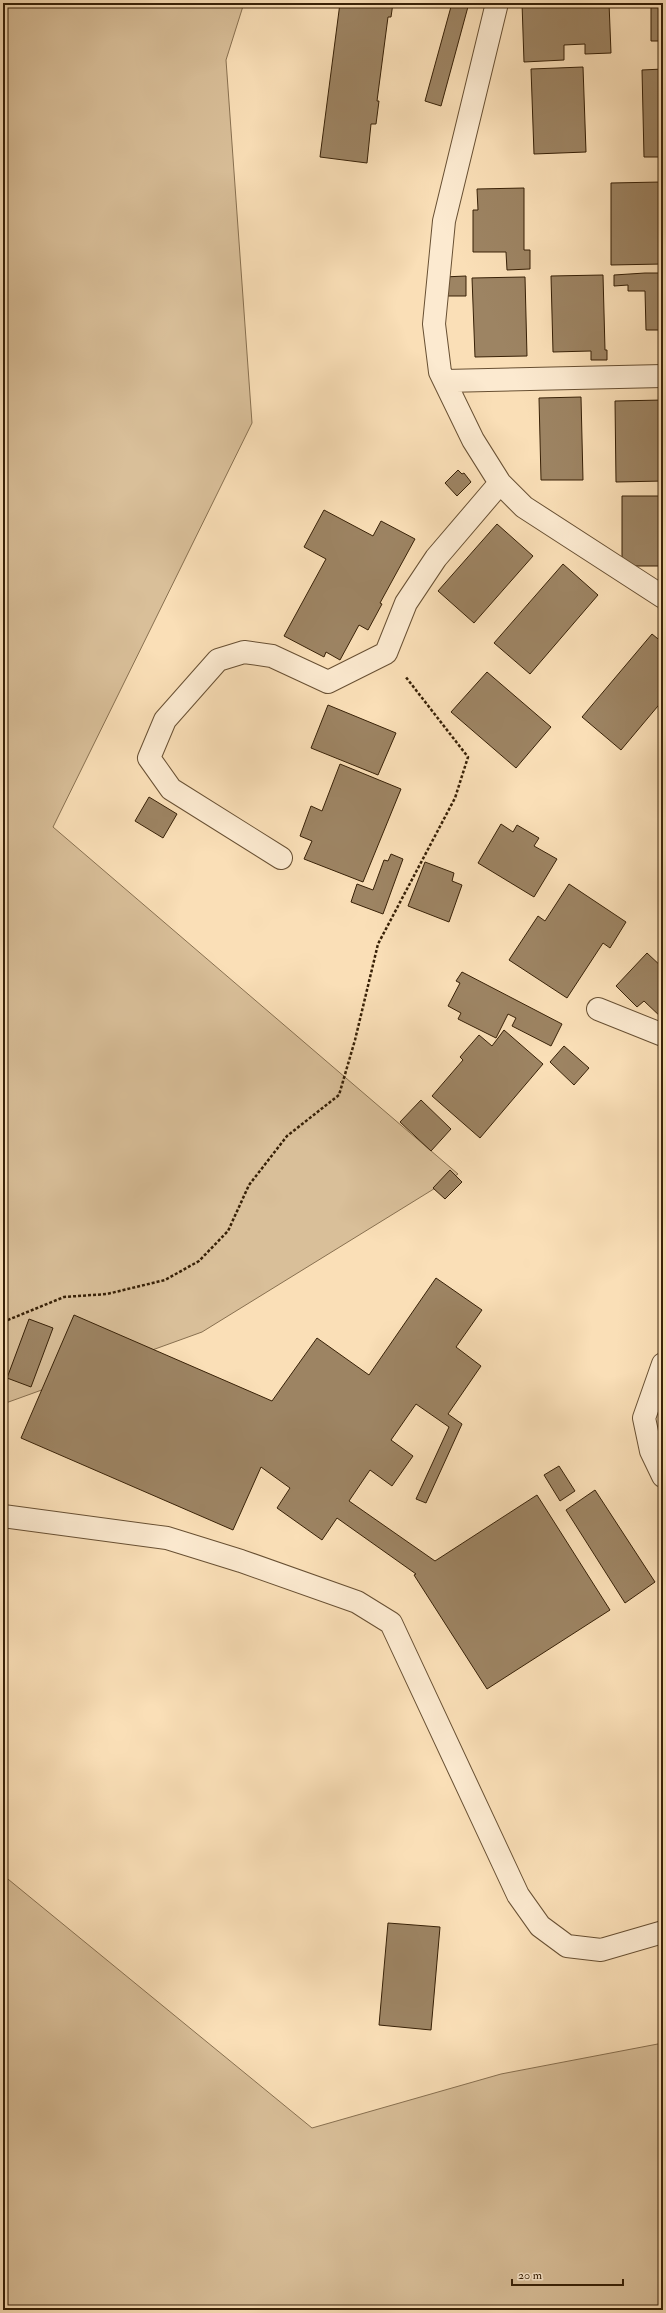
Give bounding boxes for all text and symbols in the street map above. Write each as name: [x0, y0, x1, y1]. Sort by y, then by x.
scale bar: [512, 2261, 623, 2287]
text: 20 m: [518, 2268, 543, 2283]

